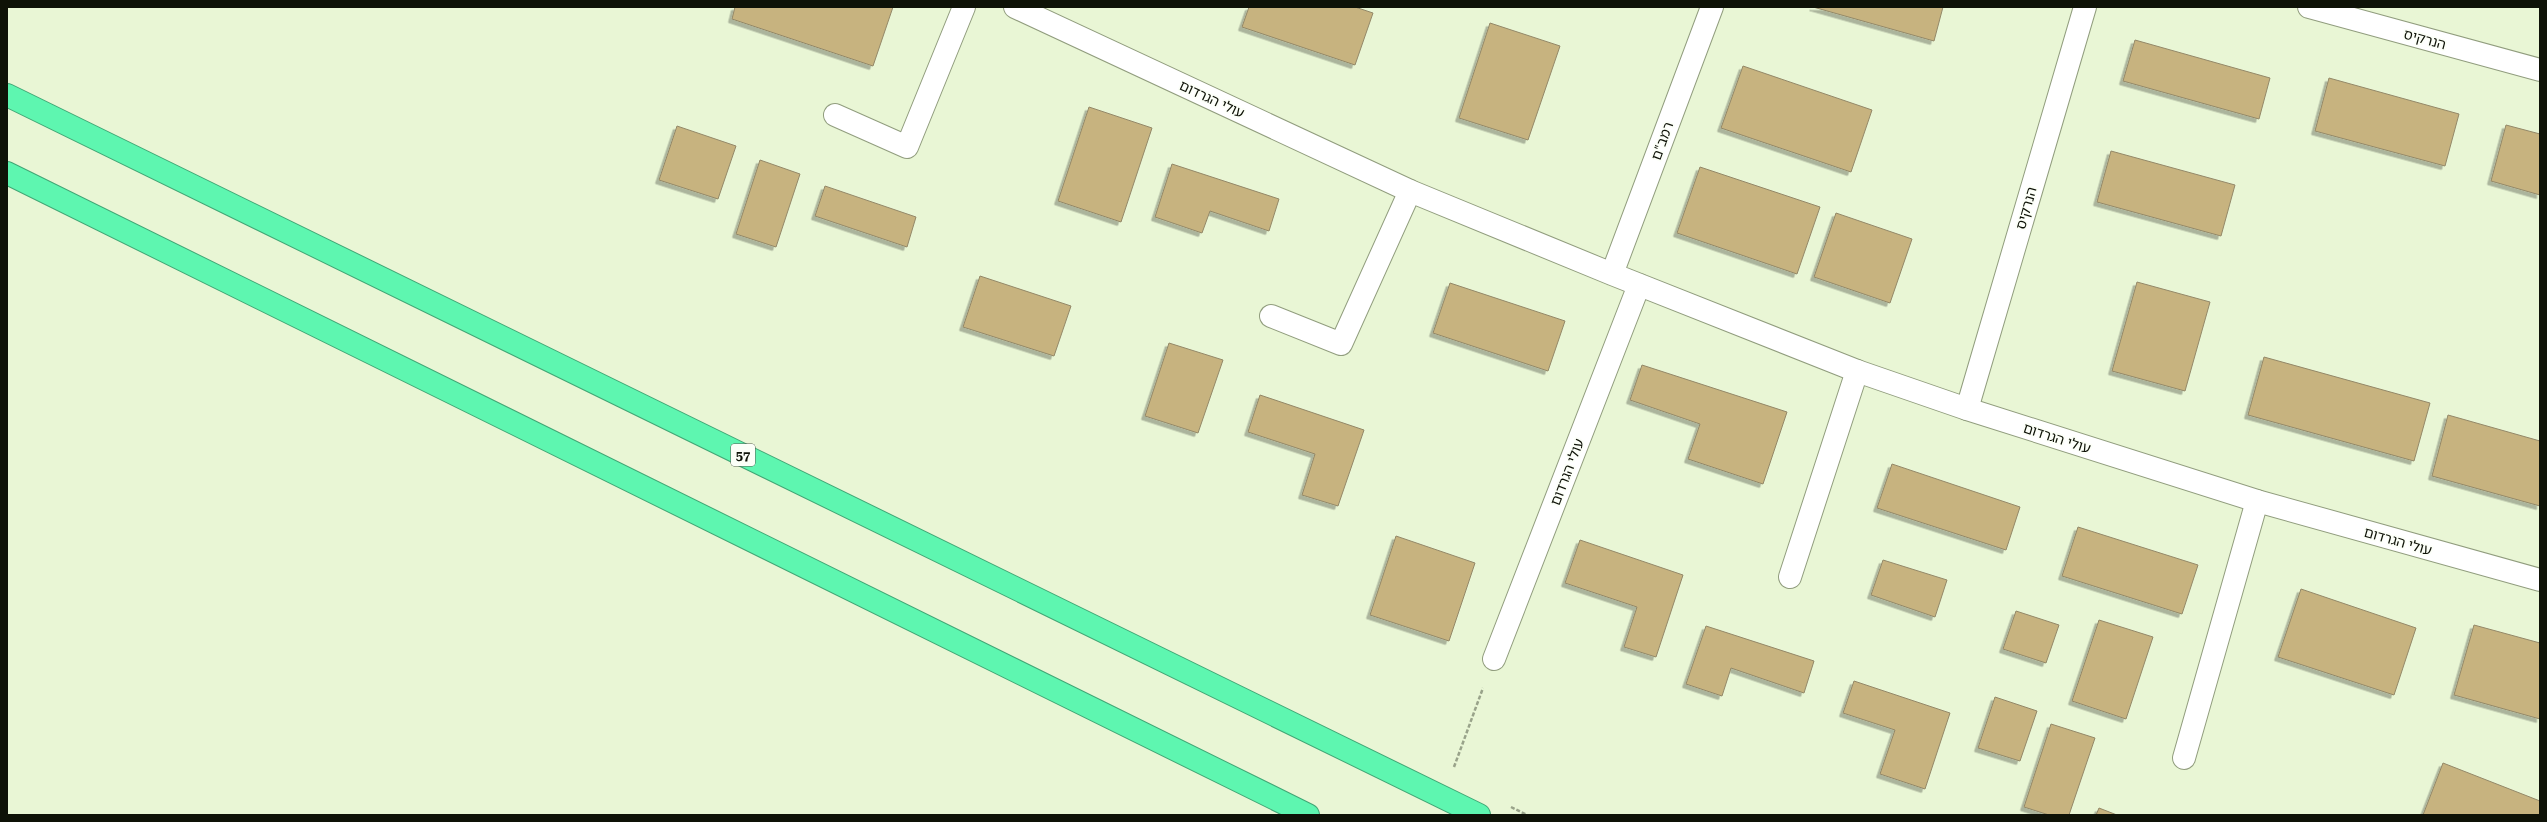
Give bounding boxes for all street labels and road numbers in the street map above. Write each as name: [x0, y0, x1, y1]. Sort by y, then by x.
street label: הנרקיס: [2402, 26, 2448, 52]
street label: עולי הגרדום: [1177, 77, 1247, 121]
street label: רמב"ם: [1648, 120, 1676, 162]
street label: הנרקיס: [2012, 185, 2040, 231]
street label: עולי הגרדום: [2021, 420, 2093, 456]
street label: עולי הגרדום: [1547, 436, 1587, 508]
road number: 57: [731, 444, 755, 466]
street label: עולי הגרדום: [2362, 524, 2434, 558]

